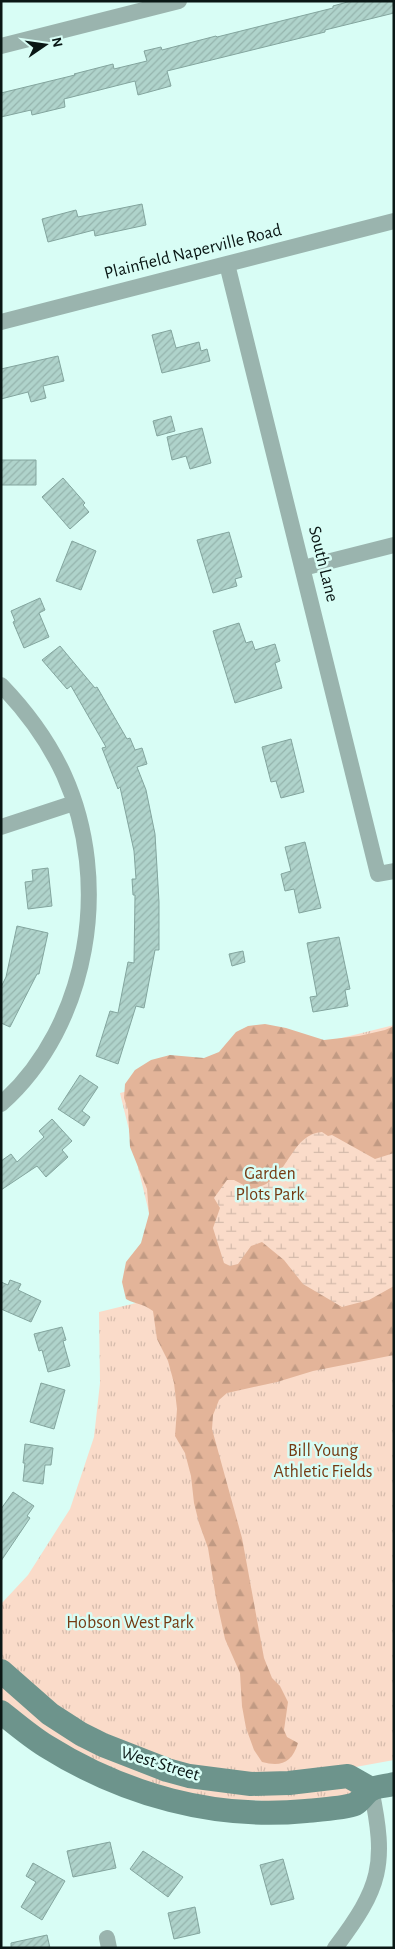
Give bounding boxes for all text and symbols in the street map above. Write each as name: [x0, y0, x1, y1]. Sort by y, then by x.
north arrow: [20, 20, 70, 70]
text: N: [49, 36, 65, 49]
street label: Plainfield Naperville Road: [102, 221, 284, 283]
street label: South Lane: [305, 524, 341, 604]
park label: Garden Plots Park: [235, 1165, 305, 1204]
park label: Bill Young Athletic Fields: [274, 1442, 372, 1481]
park label: Hobson West Park: [66, 1614, 195, 1632]
street label: West Street: [118, 1744, 202, 1785]

